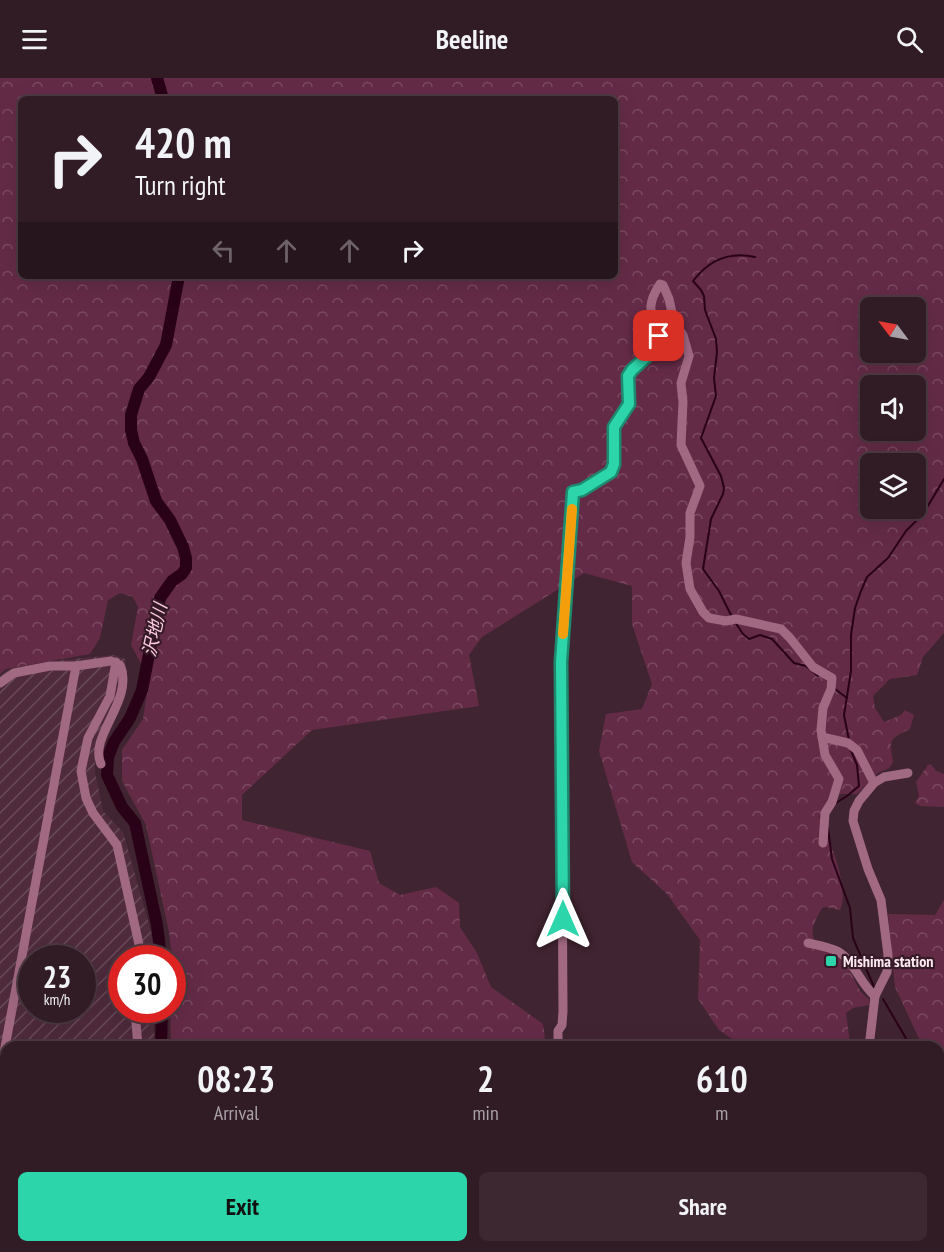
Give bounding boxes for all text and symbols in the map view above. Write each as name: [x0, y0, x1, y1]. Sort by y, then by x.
text: Beeline: [436, 22, 508, 56]
icon: menu: [18, 23, 51, 56]
icon: search: [893, 23, 926, 56]
text: 420 m: [135, 115, 232, 170]
icon: right: [36, 120, 114, 198]
text: Turn right: [135, 168, 226, 202]
icon: left: [207, 234, 240, 267]
icon: ahead: [270, 234, 303, 267]
icon: ahead: [333, 234, 366, 267]
icon: right: [396, 234, 429, 267]
north arrow: [860, 297, 926, 363]
map controls: [860, 297, 926, 519]
pin: [633, 310, 684, 361]
icon: arrive: [642, 319, 675, 352]
button: sound: [860, 375, 926, 441]
button: layers: [860, 453, 926, 519]
water label: 沢地川: [137, 599, 172, 659]
position arrow: [531, 887, 595, 951]
speed limit sign: 30: [108, 945, 186, 1023]
place label: Mishima station: [843, 951, 934, 971]
marker: Mishima station: [824, 954, 838, 968]
text: 23: [43, 957, 71, 996]
text: km/h: [44, 990, 70, 1009]
text: 08:23: [197, 1055, 275, 1102]
text: 2: [477, 1055, 494, 1102]
text: 610: [696, 1055, 748, 1102]
text: Arrival: [214, 1100, 259, 1126]
text: min: [473, 1100, 499, 1126]
text: m: [715, 1100, 728, 1126]
button: Exit: [18, 1172, 467, 1241]
button: Share: [479, 1172, 927, 1241]

